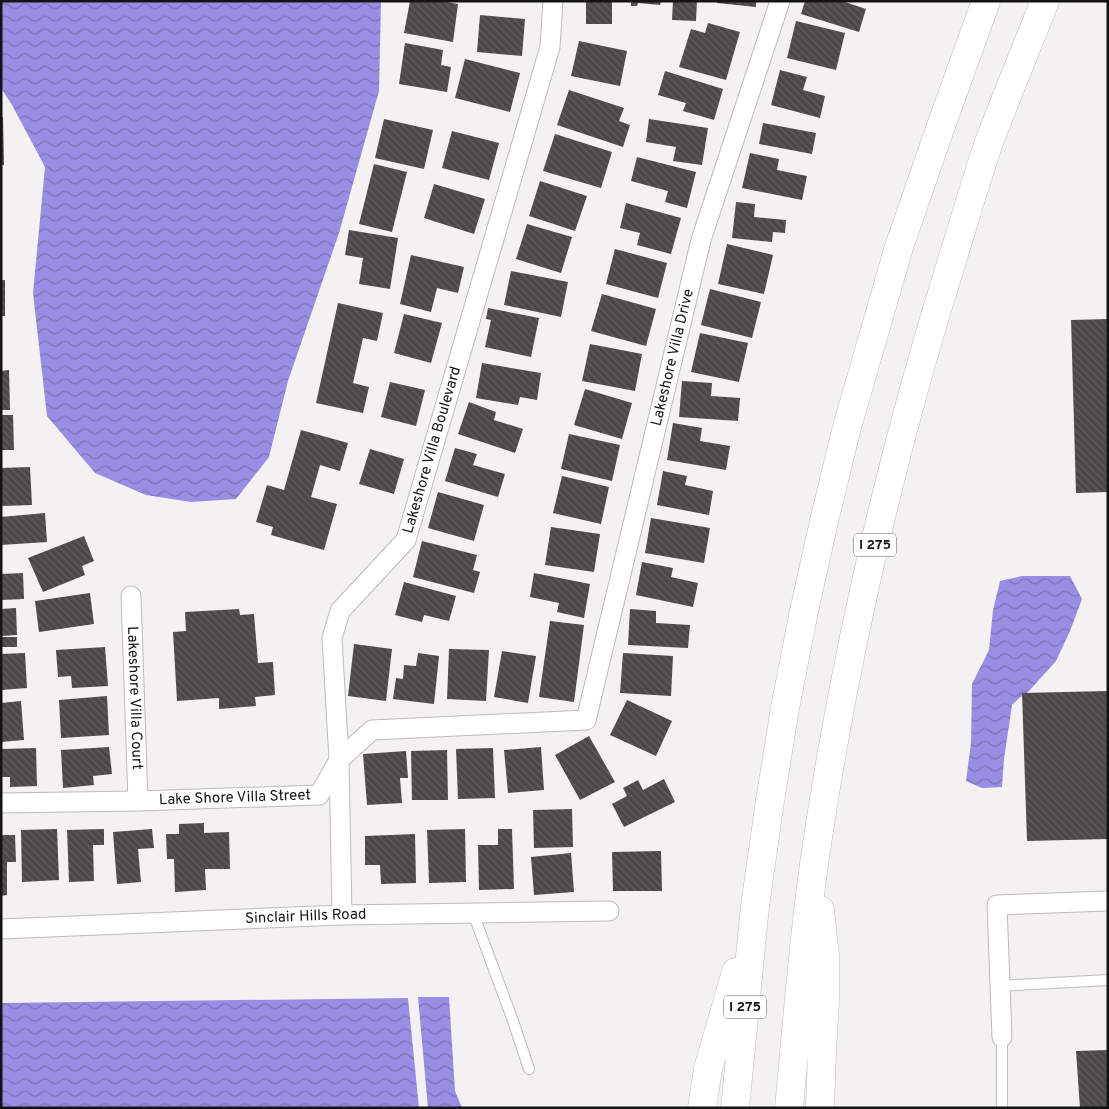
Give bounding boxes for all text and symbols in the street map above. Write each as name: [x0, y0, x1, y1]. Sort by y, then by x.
street label: Lakeshore Villa Drive: [647, 287, 698, 428]
street label: Lakeshore Villa Boulevard: [399, 364, 466, 536]
road number: I 275: [854, 534, 896, 556]
street label: Lakeshore Villa Court: [123, 626, 146, 770]
street label: Lake Shore Villa Street: [159, 786, 311, 810]
street label: Sinclair Hills Road: [245, 905, 367, 928]
road number: I 275: [724, 996, 766, 1019]

